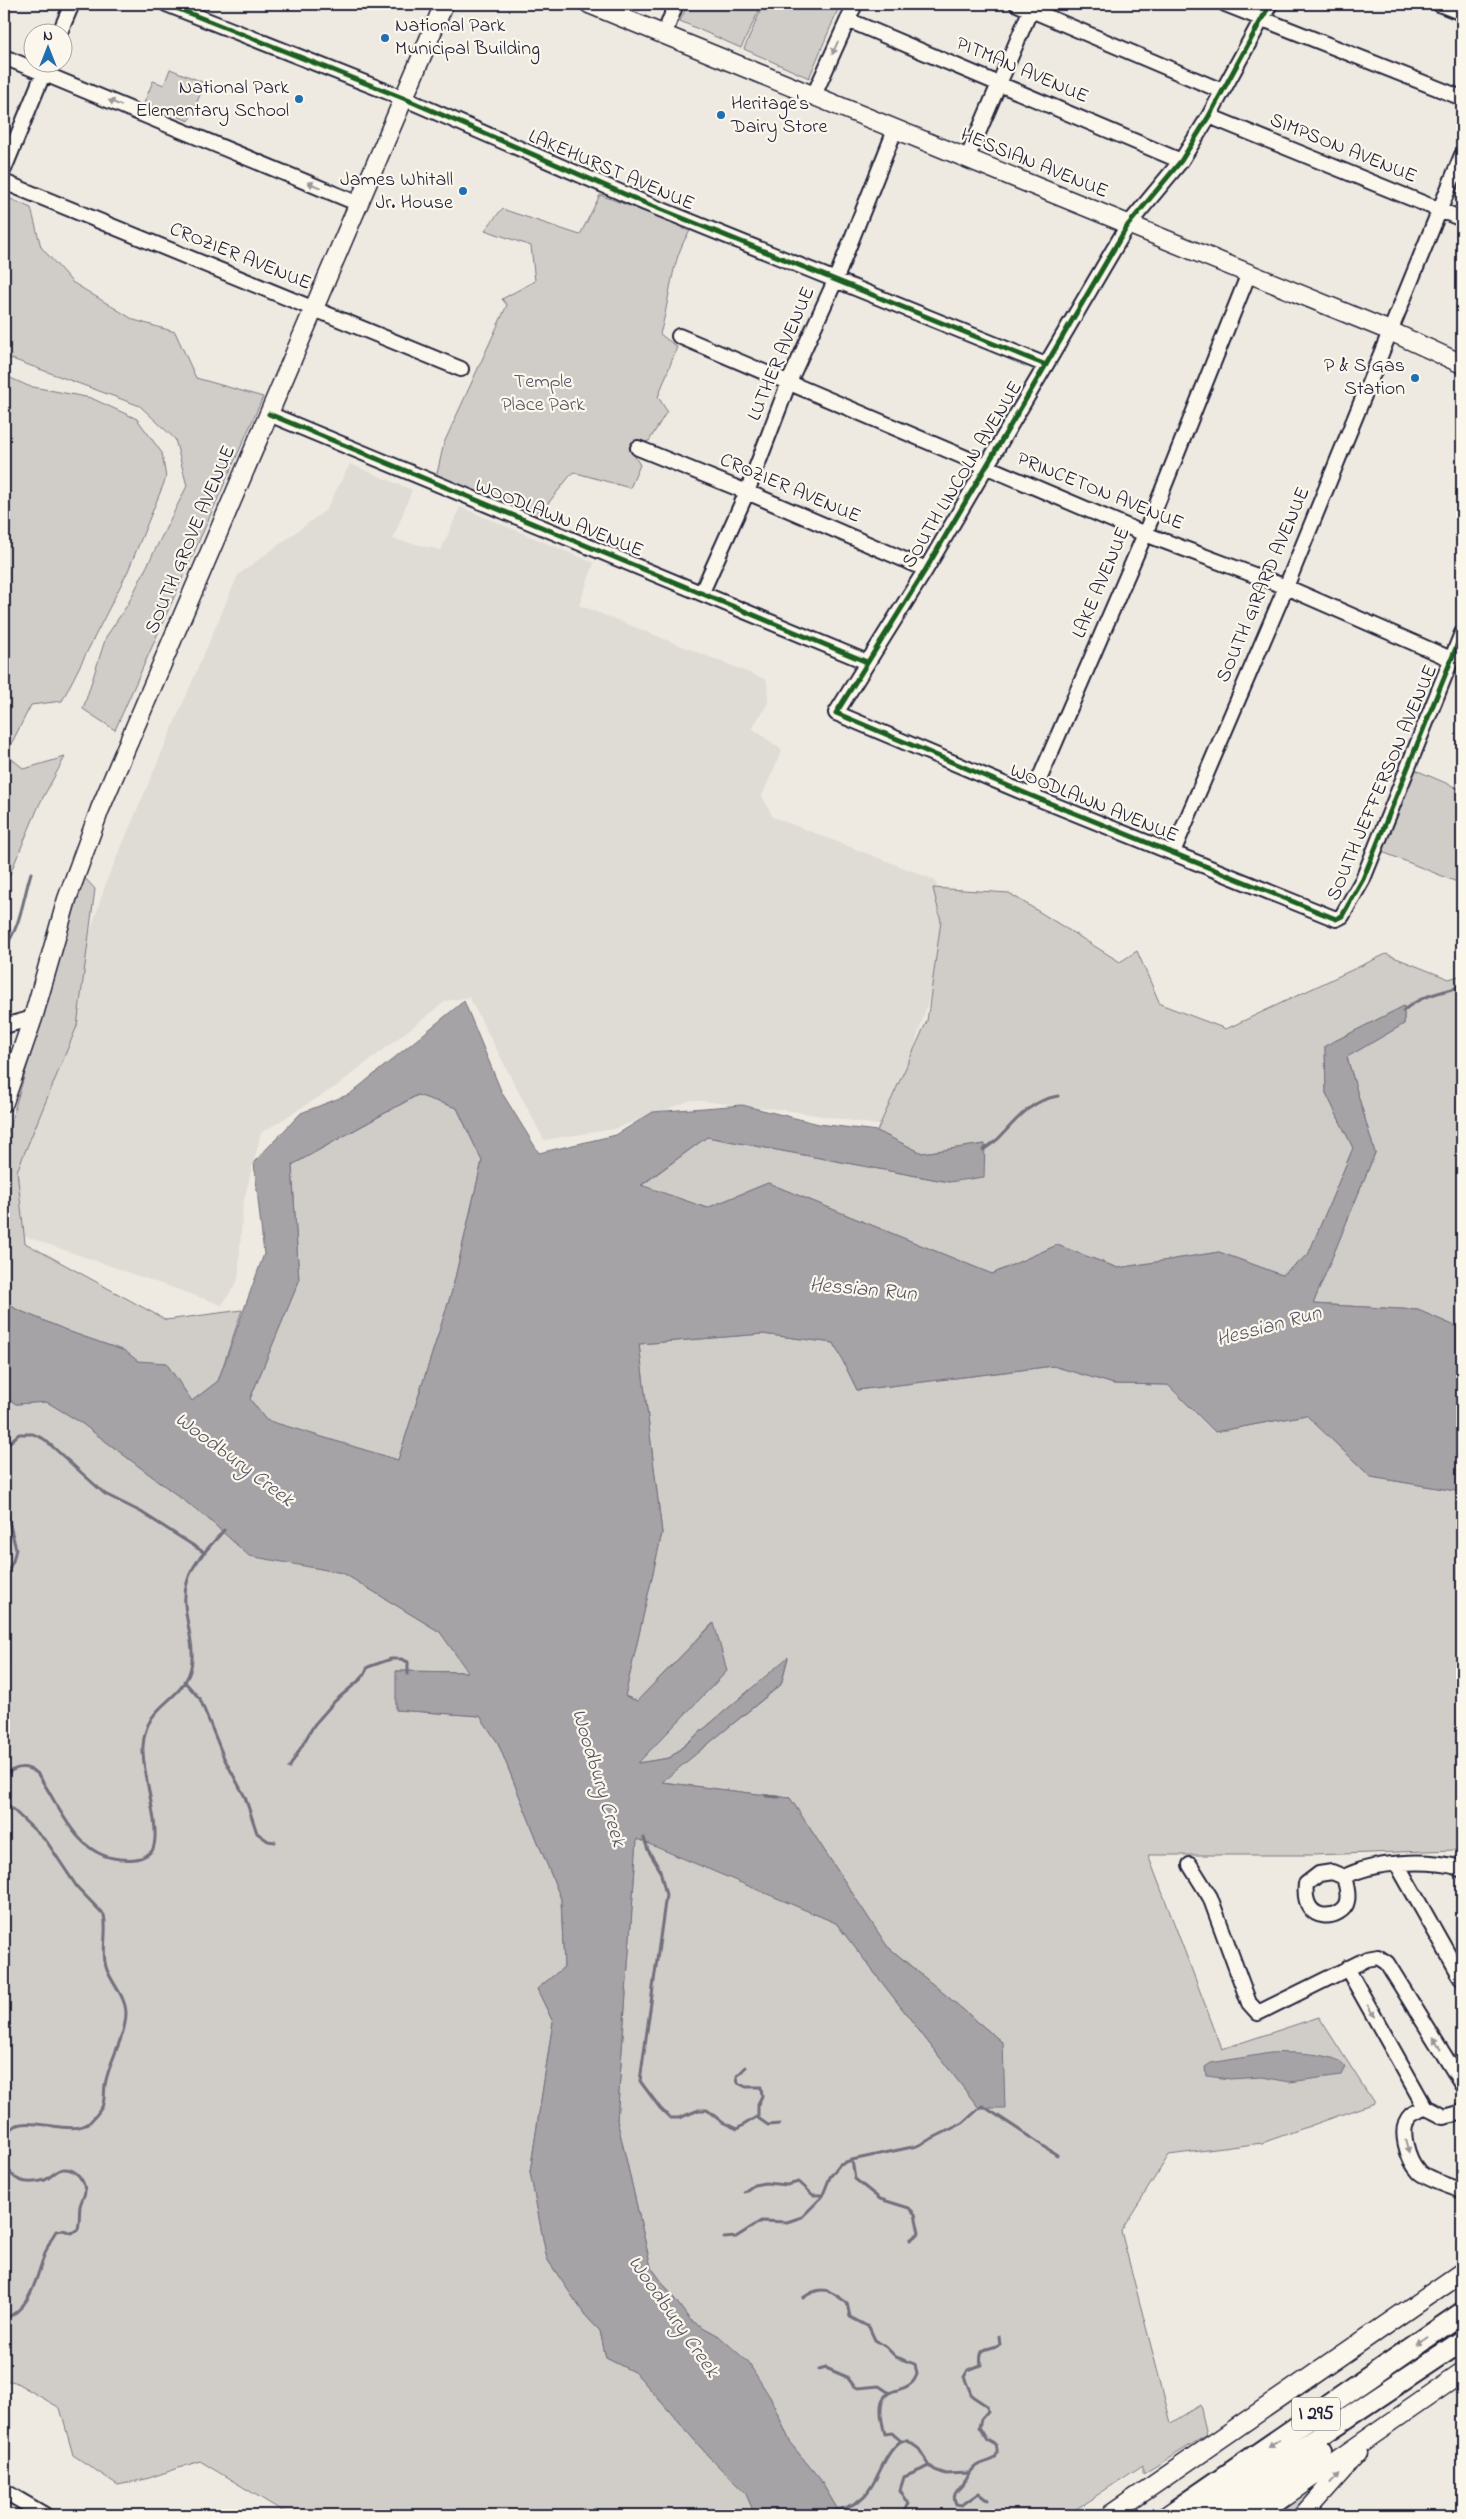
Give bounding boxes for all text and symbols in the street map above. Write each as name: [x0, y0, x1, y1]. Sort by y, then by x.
place label: National Park Municipal Building: [395, 12, 540, 65]
north arrow: [22, 22, 72, 72]
text: N: [43, 26, 53, 47]
street label: PITMAN AVENUE: [951, 30, 1093, 112]
marker: National Park Municipal Building: [379, 32, 391, 44]
one-way arrow: [831, 41, 839, 55]
place label: National Park Elementary School: [136, 74, 289, 126]
place label: Heritage's Dairy Store: [730, 90, 828, 142]
marker: National Park Elementary School: [293, 93, 305, 105]
one-way arrow: [107, 99, 122, 107]
street label: SIMPSON AVENUE: [1265, 106, 1421, 192]
marker: Heritage's Dairy Store: [715, 109, 727, 121]
street label: HESSIAN AVENUE: [956, 121, 1112, 207]
street label: LAKEHURST AVENUE: [523, 123, 699, 219]
place label: James Whitall Jr. House: [340, 166, 453, 218]
one-way arrow: [307, 181, 321, 189]
marker: James Whitall Jr. House: [457, 185, 469, 197]
street label: CROZIER AVENUE: [165, 215, 315, 299]
street label: LUTHER AVENUE: [741, 282, 823, 426]
place label: P & S Gas Station: [1324, 352, 1405, 404]
park label: Temple Place Park: [501, 368, 585, 420]
marker: P & S Gas Station: [1409, 372, 1421, 384]
street label: SOUTH LINCOLN AVENUE: [896, 376, 1030, 574]
street label: SOUTH GROVE AVENUE: [138, 441, 244, 639]
street label: PRINCETON AVENUE: [1012, 445, 1188, 539]
street label: CROZIER AVENUE: [715, 446, 865, 532]
street label: WOODLAWN AVENUE: [470, 472, 648, 566]
street label: SOUTH GIRARD AVENUE: [1210, 483, 1318, 687]
street label: LAKE AVENUE: [1065, 523, 1139, 643]
street label: SOUTH JEFFERSON AVENUE: [1320, 660, 1446, 906]
street label: WOODLAWN AVENUE: [1005, 757, 1183, 851]
water label: Hessian Run: [808, 1270, 919, 1310]
water label: Hessian Run: [1213, 1298, 1325, 1355]
water label: Woodbury Creek: [168, 1405, 301, 1515]
water label: Woodbury Creek: [563, 1706, 633, 1851]
one-way arrow: [1366, 2004, 1375, 2018]
one-way arrow: [1432, 2036, 1441, 2049]
one-way arrow: [1404, 2138, 1412, 2153]
water label: Woodbury Creek: [620, 2250, 727, 2385]
one-way arrow: [1416, 2336, 1429, 2346]
road number: I 295: [1292, 2398, 1340, 2430]
one-way arrow: [1267, 2438, 1281, 2448]
one-way arrow: [1329, 2473, 1341, 2485]

